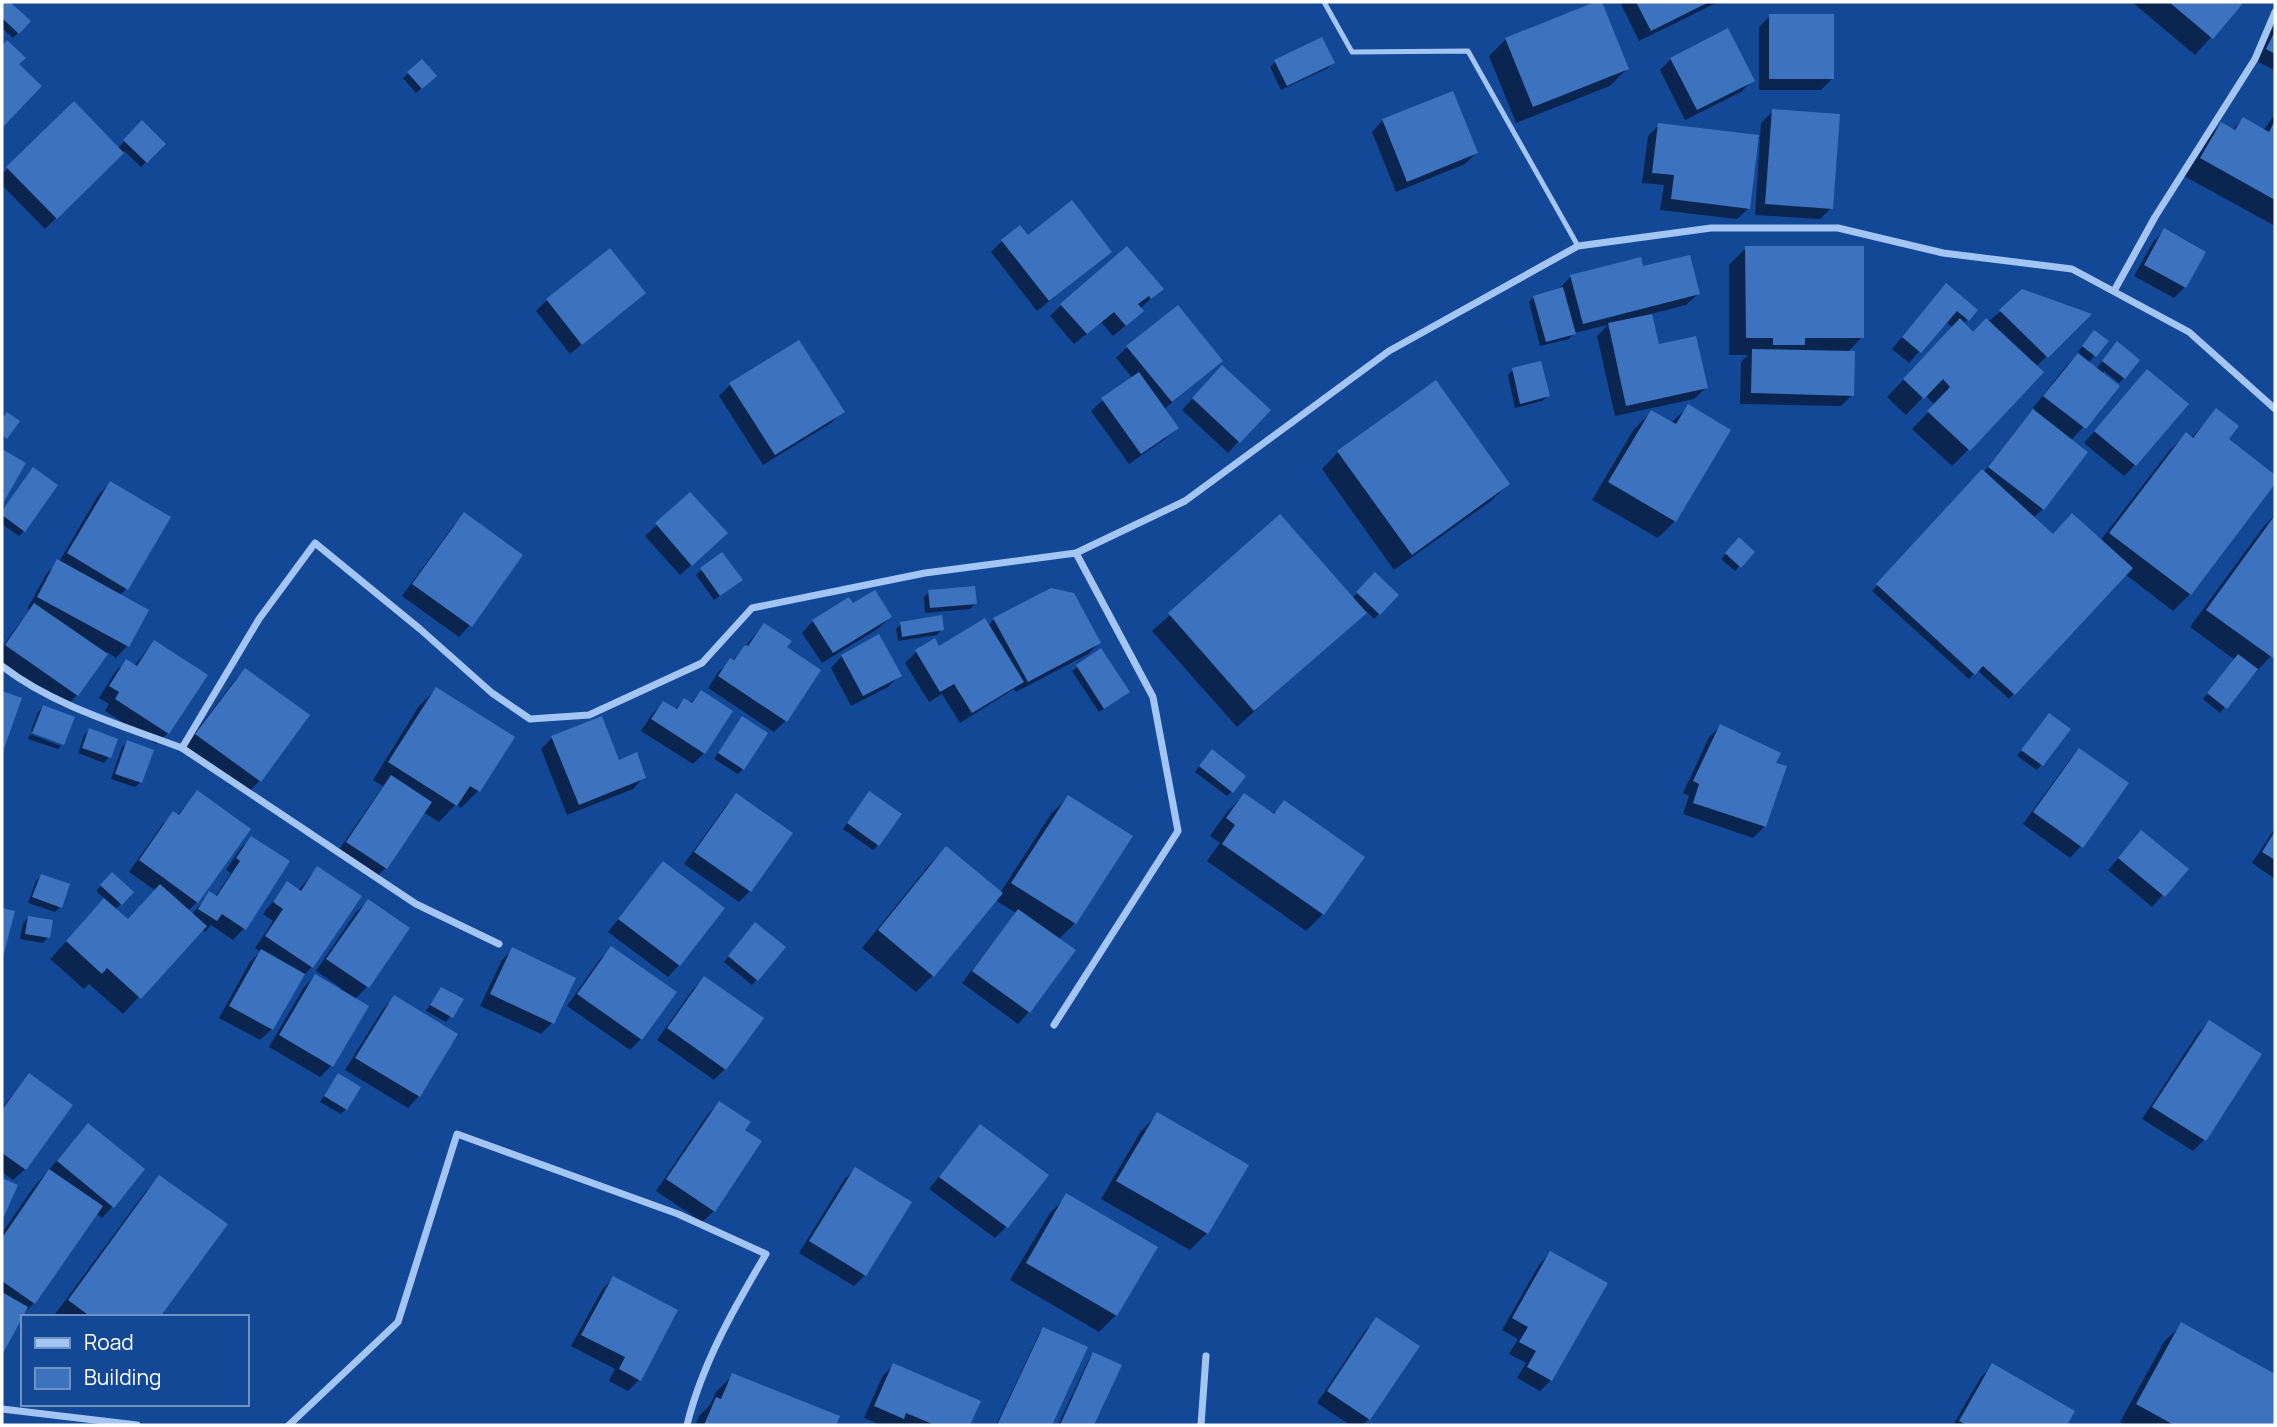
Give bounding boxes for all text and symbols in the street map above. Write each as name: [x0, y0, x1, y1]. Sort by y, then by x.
legend: [21, 1315, 248, 1406]
text: Road: [84, 1328, 134, 1356]
text: Building: [84, 1363, 161, 1391]

